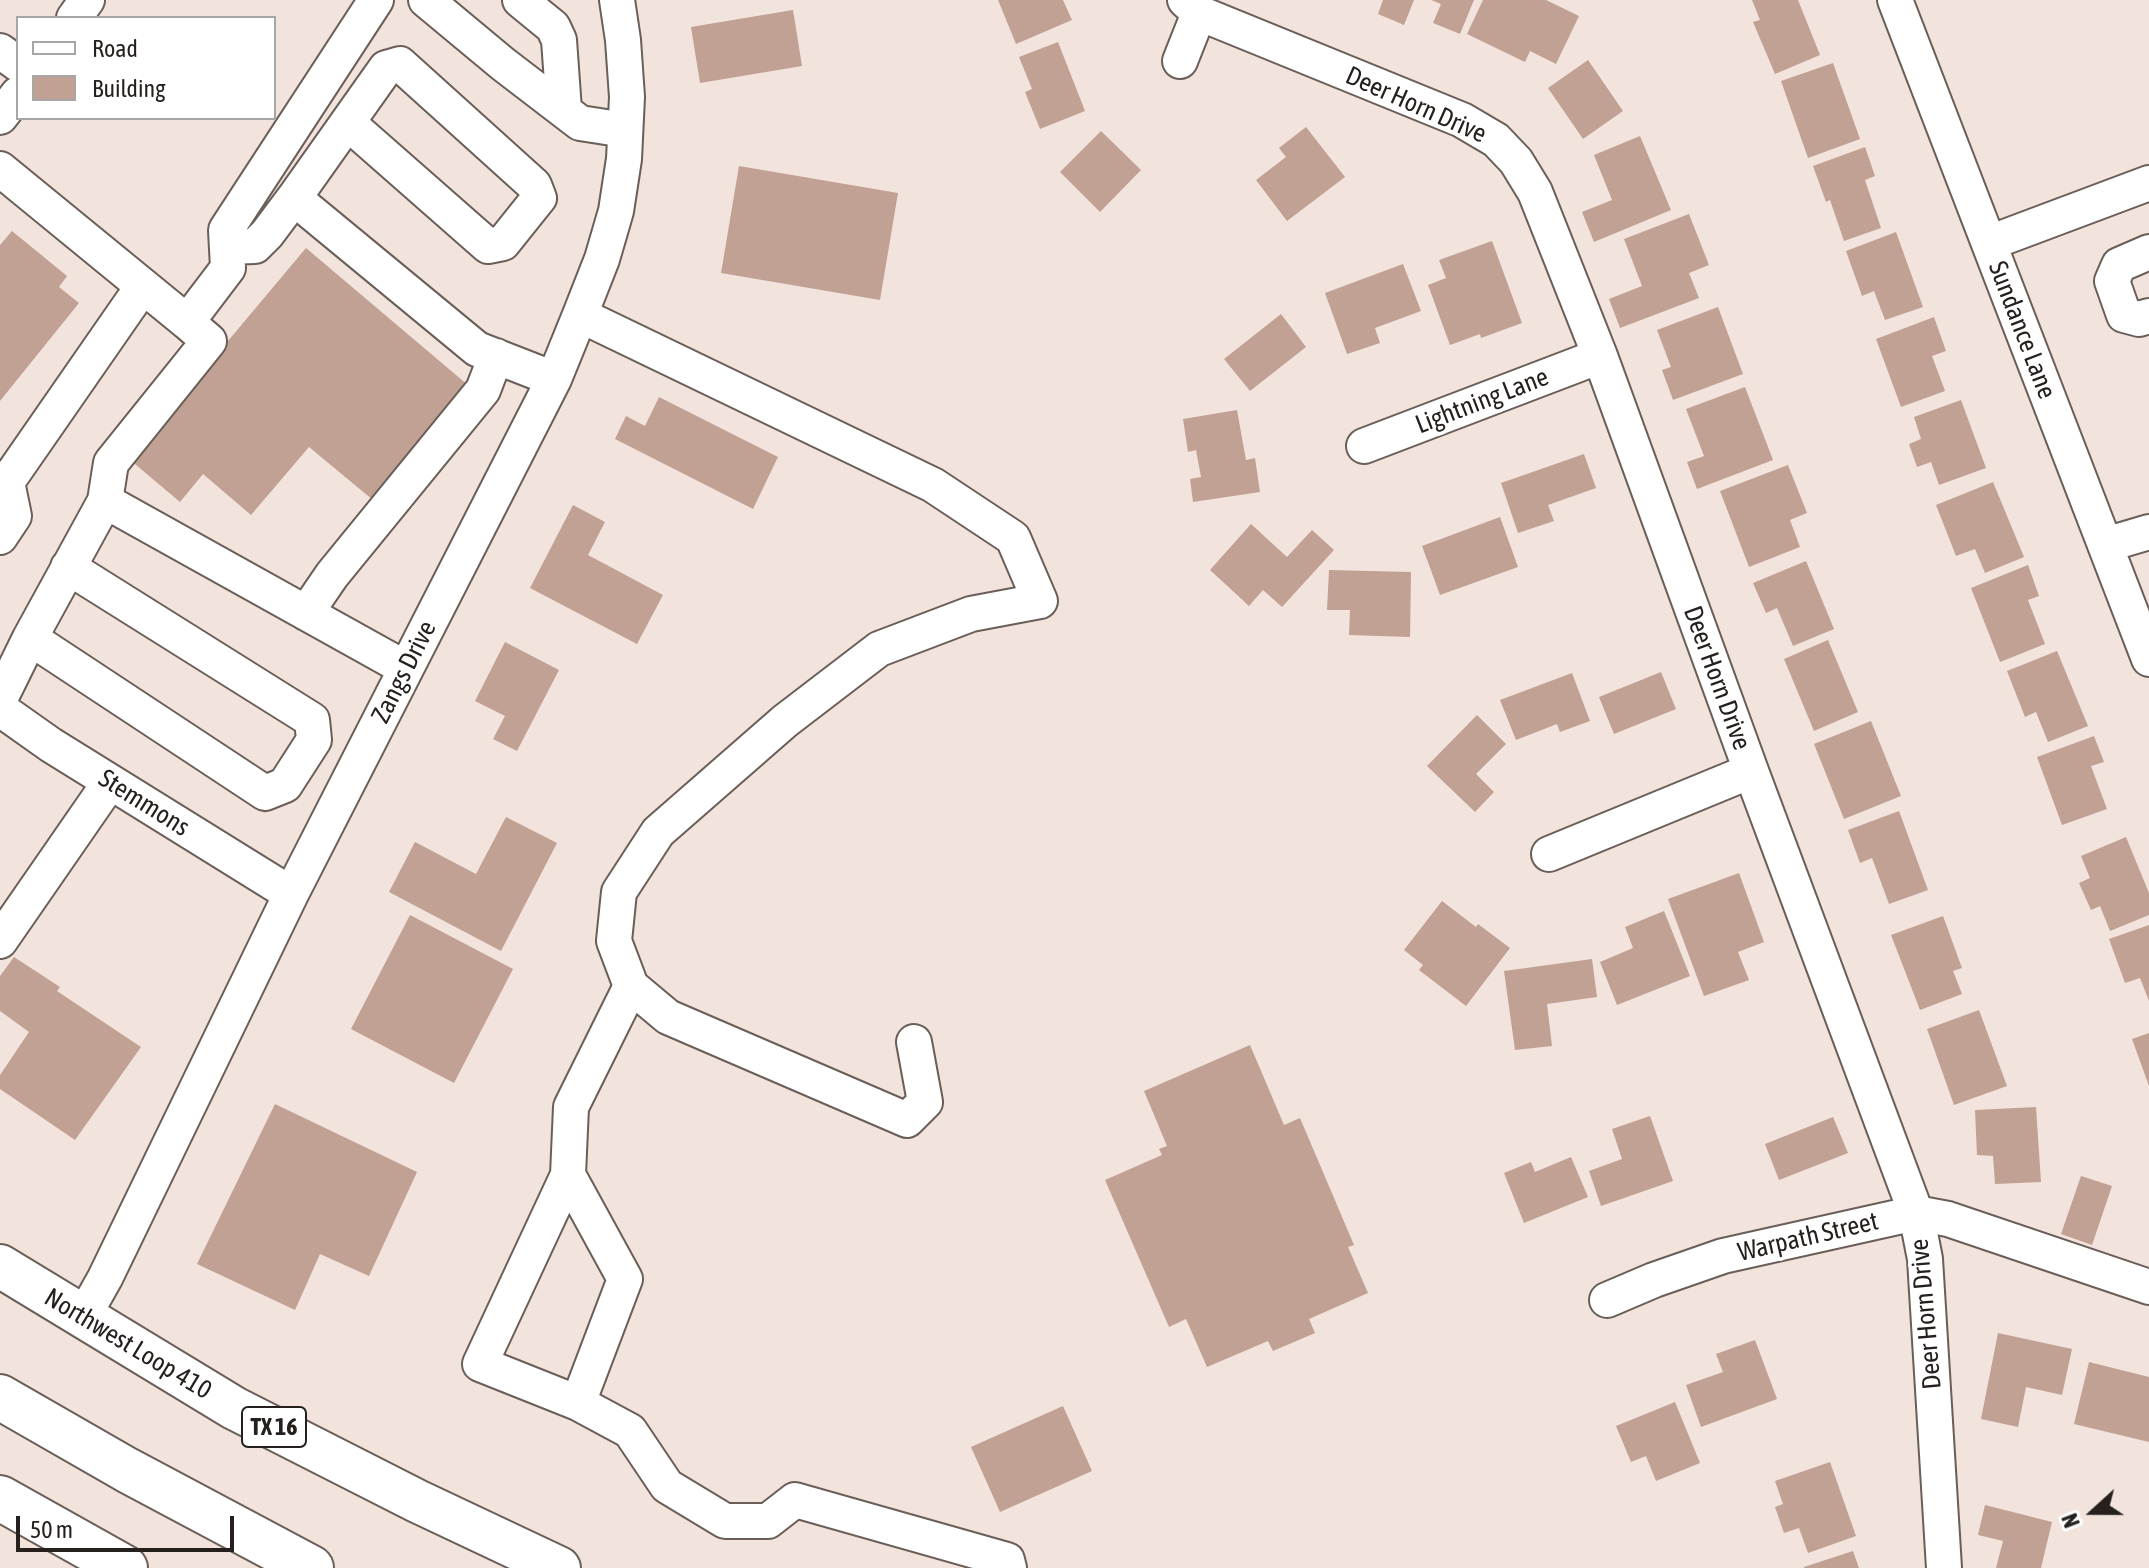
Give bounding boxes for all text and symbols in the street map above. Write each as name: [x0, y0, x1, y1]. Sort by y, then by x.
legend: [16, 16, 276, 120]
text: Road: [92, 35, 138, 62]
street label: Deer Horn Drive: [1341, 60, 1491, 150]
text: Building: [92, 75, 165, 102]
street label: Sundance Lane: [1982, 257, 2062, 403]
street label: Lightning Lane: [1411, 361, 1553, 441]
street label: Deer Horn Drive: [1677, 602, 1757, 754]
street label: Zangs Drive: [365, 616, 443, 728]
street label: Stemmons: [93, 763, 195, 843]
street label: Warpath Street: [1735, 1206, 1881, 1268]
street label: Deer Horn Drive: [1904, 1237, 1948, 1391]
street label: Northwest Loop 410: [39, 1282, 217, 1406]
road number: TX 16: [242, 1407, 306, 1447]
north arrow: [2053, 1472, 2133, 1552]
scale bar: [20, 1500, 238, 1550]
text: N: [2056, 1510, 2085, 1531]
text: 50 m: [30, 1516, 73, 1543]

